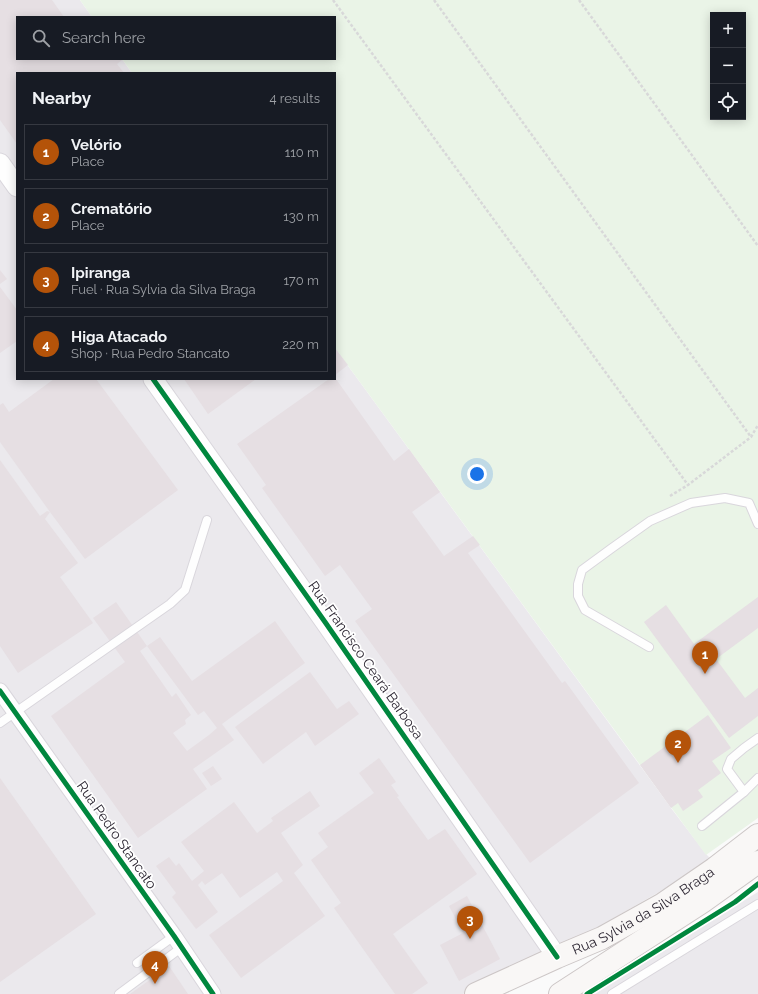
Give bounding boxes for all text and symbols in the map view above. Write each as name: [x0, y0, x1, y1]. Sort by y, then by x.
map controls: [710, 12, 746, 120]
button: +: [710, 12, 746, 48]
search box: [16, 16, 336, 60]
icon: search: [30, 27, 52, 49]
text: Search here: [62, 29, 145, 47]
button: −: [710, 48, 746, 84]
button: locate: [710, 84, 746, 120]
text: Nearby: [32, 88, 91, 108]
text: 4 results: [269, 91, 320, 106]
text: Velório: [71, 136, 122, 154]
text: 1: [43, 145, 49, 160]
text: 110 m: [285, 145, 319, 160]
text: Place: [71, 154, 104, 169]
text: Crematório: [71, 200, 152, 218]
text: 2: [42, 209, 50, 224]
text: 130 m: [283, 209, 319, 224]
text: Place: [71, 218, 104, 233]
text: Ipiranga: [71, 264, 130, 282]
text: 3: [42, 273, 50, 288]
text: 170 m: [283, 273, 319, 288]
text: Fuel · Rua Sylvia da Silva Braga: [71, 282, 256, 297]
text: Higa Atacado: [71, 328, 167, 346]
text: 4: [42, 337, 50, 352]
text: 220 m: [282, 337, 319, 352]
text: Shop · Rua Pedro Stancato: [71, 346, 230, 361]
your location: [467, 464, 487, 484]
street label: Rua Francisco Ceará Barbosa: [305, 578, 427, 742]
pin: 1: [692, 641, 718, 674]
pin: 2: [665, 730, 691, 763]
street label: Rua Pedro Stancato: [74, 778, 160, 892]
street label: Rua Sylvia da Silva Braga: [570, 863, 717, 958]
pin: 3: [457, 906, 483, 939]
pin: 4: [142, 951, 168, 984]

